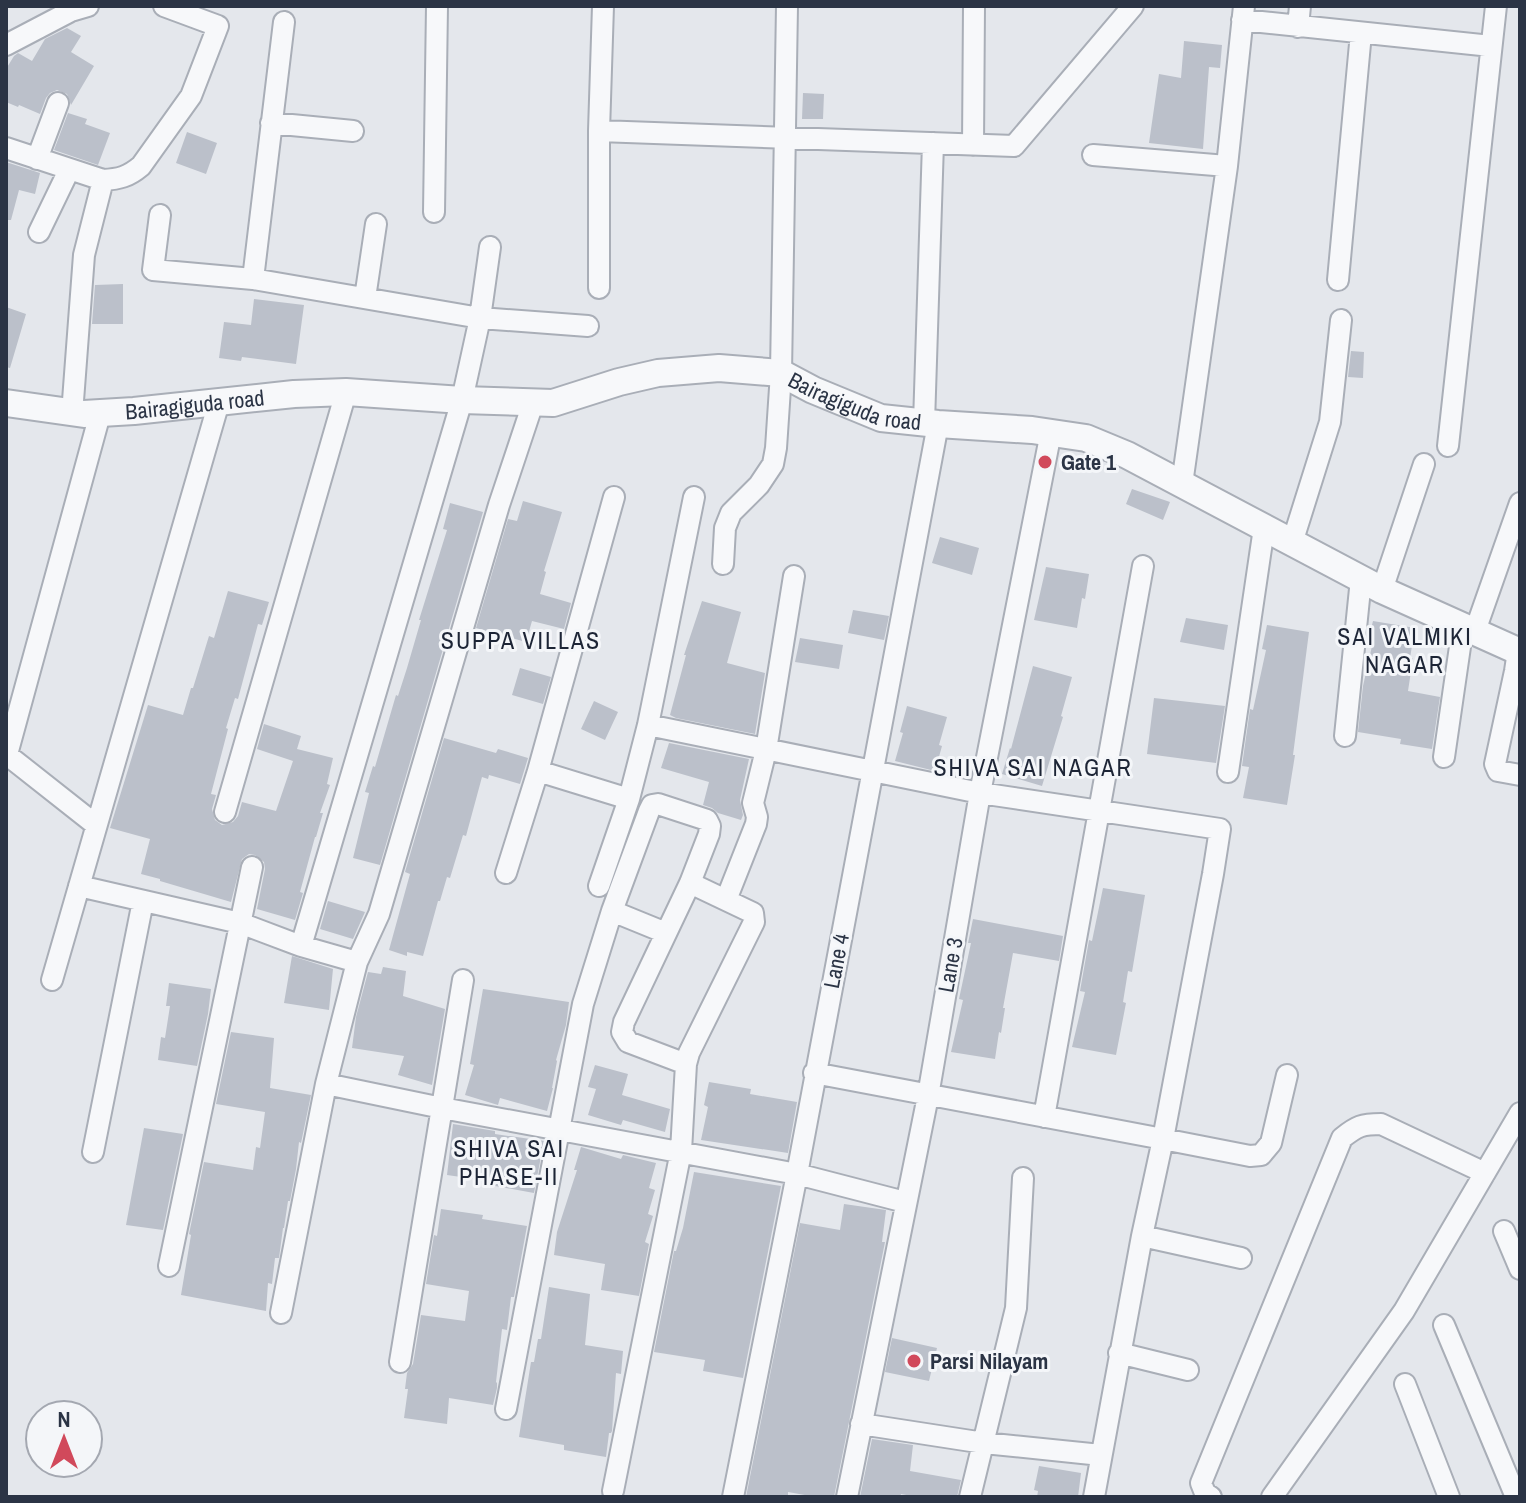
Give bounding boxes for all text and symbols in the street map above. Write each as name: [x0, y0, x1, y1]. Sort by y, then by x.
street label: Bairagiguda road: [783, 365, 923, 437]
street label: Bairagiguda road: [124, 382, 266, 426]
place label: Gate 1: [1061, 447, 1117, 477]
marker: Gate 1: [1036, 453, 1054, 471]
district label: SAI VALMIKI NAGAR: [1337, 620, 1473, 680]
district label: SUPPA VILLAS: [441, 624, 601, 656]
district label: SHIVA SAI NAGAR: [933, 751, 1133, 783]
street label: Lane 4: [816, 931, 856, 991]
street label: Lane 3: [930, 935, 970, 995]
district label: SHIVA SAI PHASE-II: [453, 1132, 565, 1192]
place label: Parsi Nilayam: [930, 1346, 1048, 1376]
marker: Parsi Nilayam: [905, 1352, 923, 1370]
north arrow: [24, 1399, 104, 1479]
text: N: [57, 1404, 71, 1434]

